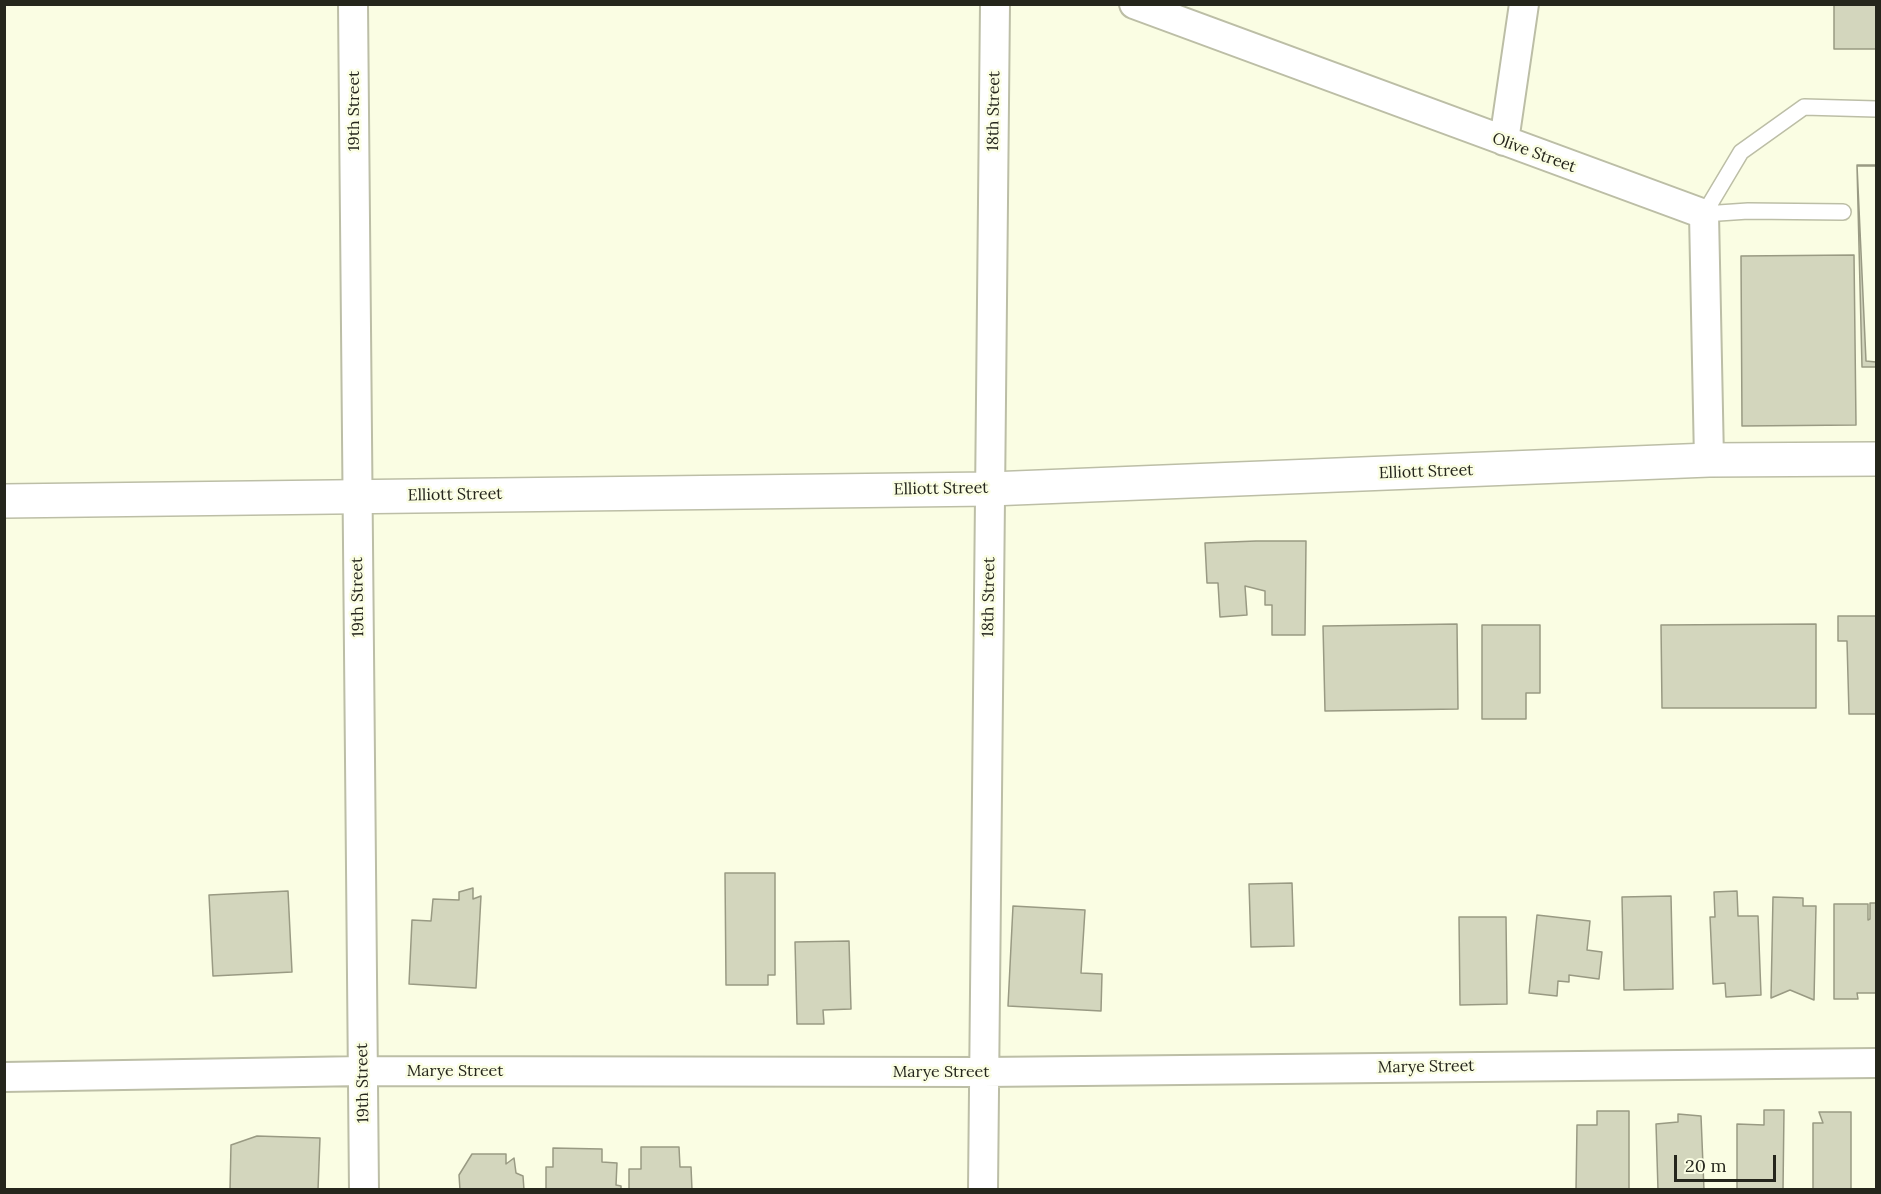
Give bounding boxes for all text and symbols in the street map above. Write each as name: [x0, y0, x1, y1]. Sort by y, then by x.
street label: 19th Street: [344, 71, 364, 151]
street label: 18th Street: [984, 71, 1004, 151]
street label: Olive Street: [1489, 129, 1579, 177]
street label: Elliott Street: [1378, 461, 1474, 483]
street label: Elliott Street: [894, 479, 988, 499]
street label: Elliott Street: [408, 485, 502, 505]
street label: 19th Street: [348, 557, 368, 637]
street label: 18th Street: [979, 557, 999, 637]
street label: 19th Street: [353, 1043, 373, 1123]
street label: Marye Street: [1378, 1057, 1474, 1077]
street label: Marye Street: [407, 1061, 503, 1081]
street label: Marye Street: [893, 1062, 989, 1082]
scale bar: [1677, 1143, 1779, 1181]
text: 20 m: [1685, 1154, 1727, 1177]

